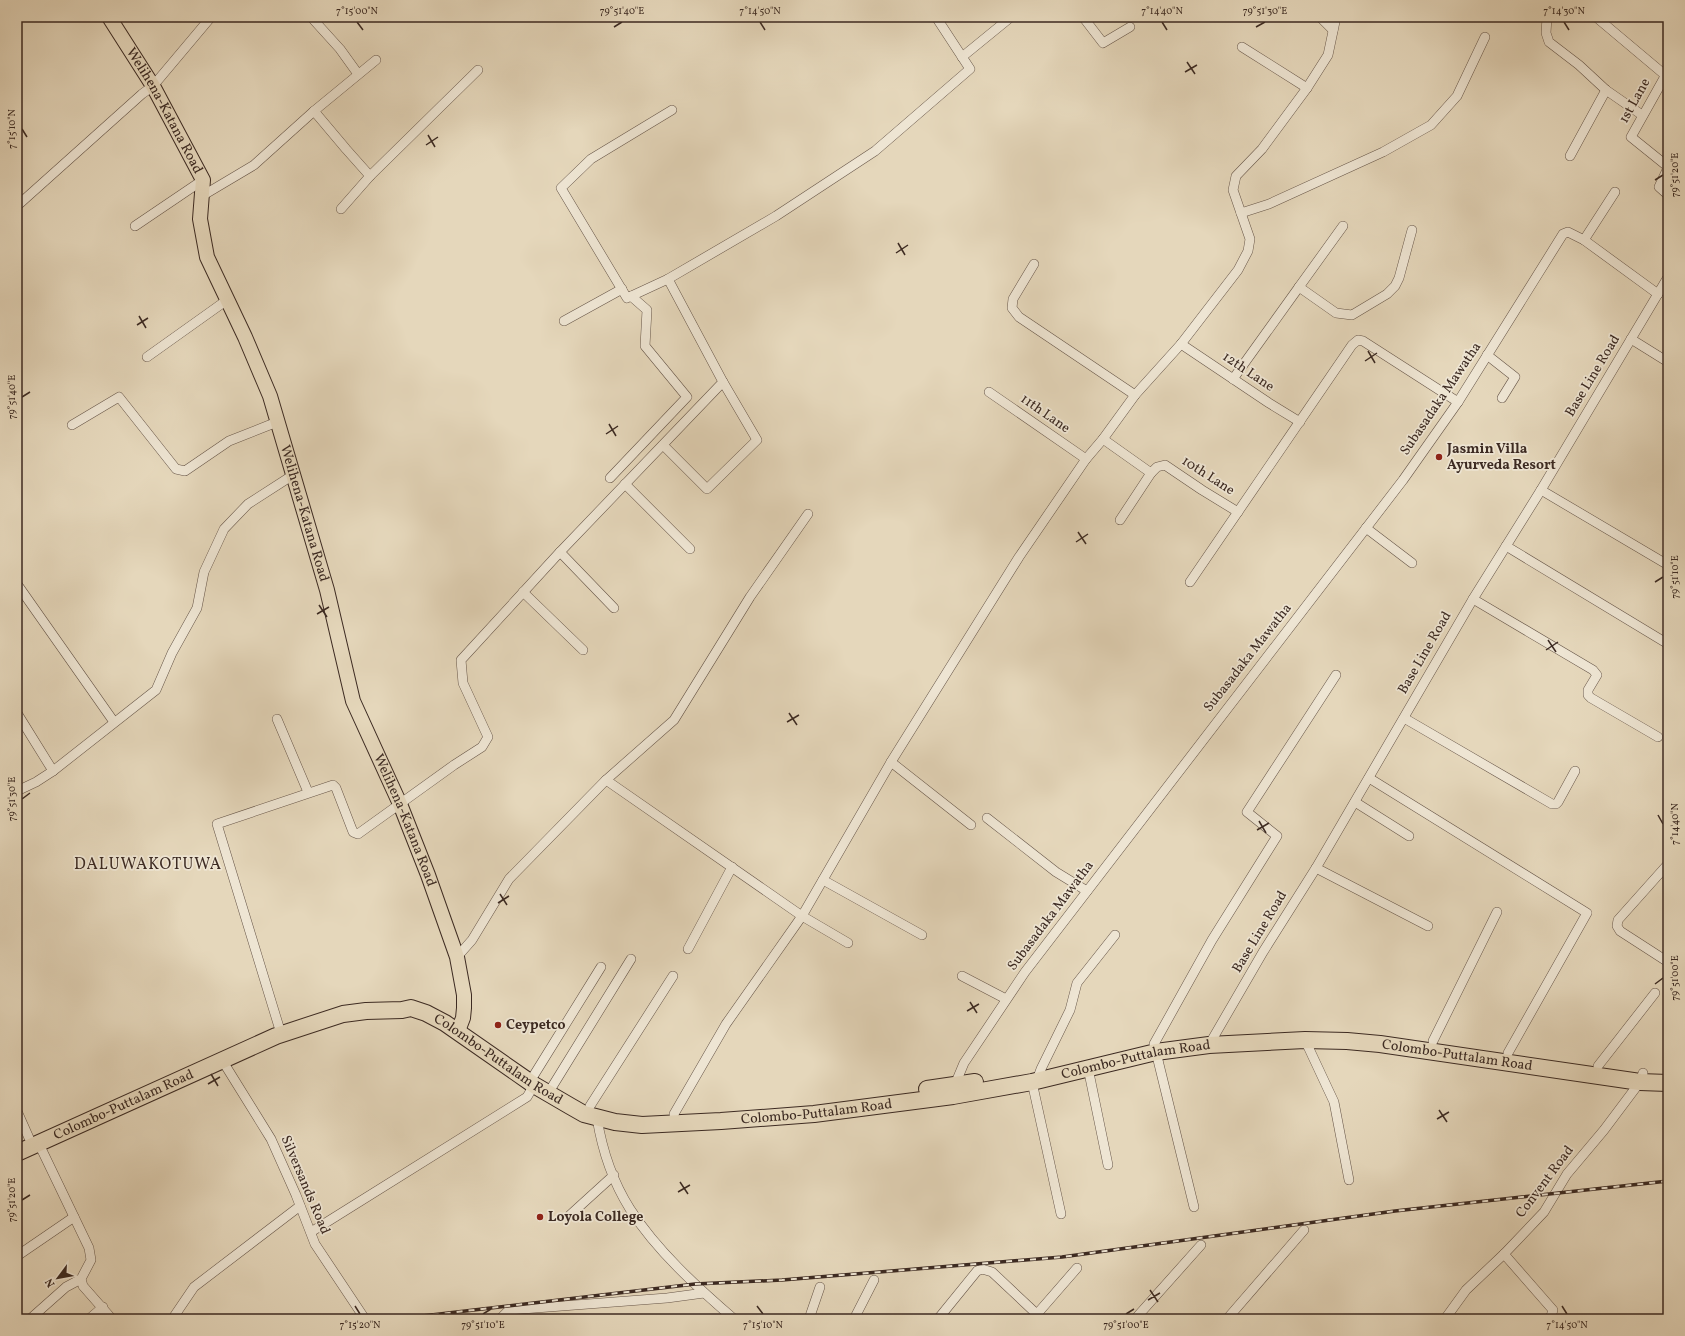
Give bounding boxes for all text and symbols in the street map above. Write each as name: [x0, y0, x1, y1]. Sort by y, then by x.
text: 7°15'00"N: [336, 4, 379, 18]
text: 79°51'40"E: [600, 4, 644, 18]
text: 7°14'50"N: [739, 4, 781, 18]
text: 7°14'40"N: [1141, 4, 1183, 18]
text: 79°51'30"E: [1243, 4, 1287, 18]
text: 7°14'30"N: [1543, 4, 1585, 18]
street label: Welihena-Katana Road: [121, 44, 207, 177]
street label: 1st Lane: [1615, 75, 1655, 127]
text: 7°15'10"N: [5, 109, 19, 149]
text: 79°51'20"E: [1668, 153, 1682, 197]
street label: Base Line Road: [1561, 331, 1625, 421]
street label: Subasadaka Mawatha: [1396, 339, 1486, 459]
street label: 12th Lane: [1218, 348, 1278, 397]
text: 79°51'40"E: [5, 375, 19, 419]
street label: 11th Lane: [1016, 390, 1074, 438]
place label: Jasmin Villa Ayurveda Resort: [1446, 440, 1556, 475]
street label: Welihena-Katana Road: [275, 443, 334, 584]
street label: 10th Lane: [1178, 452, 1239, 500]
marker: Jasmin Villa Ayurveda Resort: [1434, 452, 1444, 462]
text: 79°51'10"E: [1668, 555, 1682, 599]
street label: Subasadaka Mawatha: [1200, 600, 1296, 716]
street label: Base Line Road: [1394, 608, 1456, 698]
street label: Welihena-Katana Road: [369, 751, 441, 889]
text: 79°51'30"E: [5, 777, 19, 821]
text: 7°14'40"N: [1668, 803, 1682, 845]
district label: DALUWAKOTUWA: [74, 854, 222, 876]
street label: Subasadaka Mawatha: [1003, 857, 1099, 975]
street label: Base Line Road: [1228, 887, 1292, 977]
text: 79°51'00"E: [1668, 955, 1682, 1001]
street label: Colombo-Puttalam Road: [431, 1009, 567, 1109]
place label: Ceypetco: [506, 1016, 566, 1035]
marker: Ceypetco: [493, 1020, 503, 1030]
street label: Colombo-Puttalam Road: [1059, 1035, 1212, 1084]
street label: Colombo-Puttalam Road: [1381, 1035, 1534, 1076]
street label: Colombo-Puttalam Road: [51, 1065, 197, 1145]
street label: Colombo-Puttalam Road: [740, 1094, 893, 1129]
street label: Silversands Road: [276, 1133, 334, 1237]
street label: Convent Road: [1512, 1142, 1579, 1222]
text: 79°51'20"E: [5, 1178, 19, 1222]
place label: Loyola College: [548, 1208, 643, 1227]
marker: Loyola College: [535, 1212, 545, 1222]
north arrow: [38, 1258, 78, 1298]
text: N: [42, 1275, 59, 1290]
text: 7°15'20"N: [339, 1318, 381, 1332]
text: 79°51'10"E: [461, 1318, 505, 1332]
text: 7°15'10"N: [743, 1318, 783, 1332]
text: 79°51'00"E: [1103, 1318, 1149, 1332]
text: 7°14'50"N: [1546, 1318, 1588, 1332]

